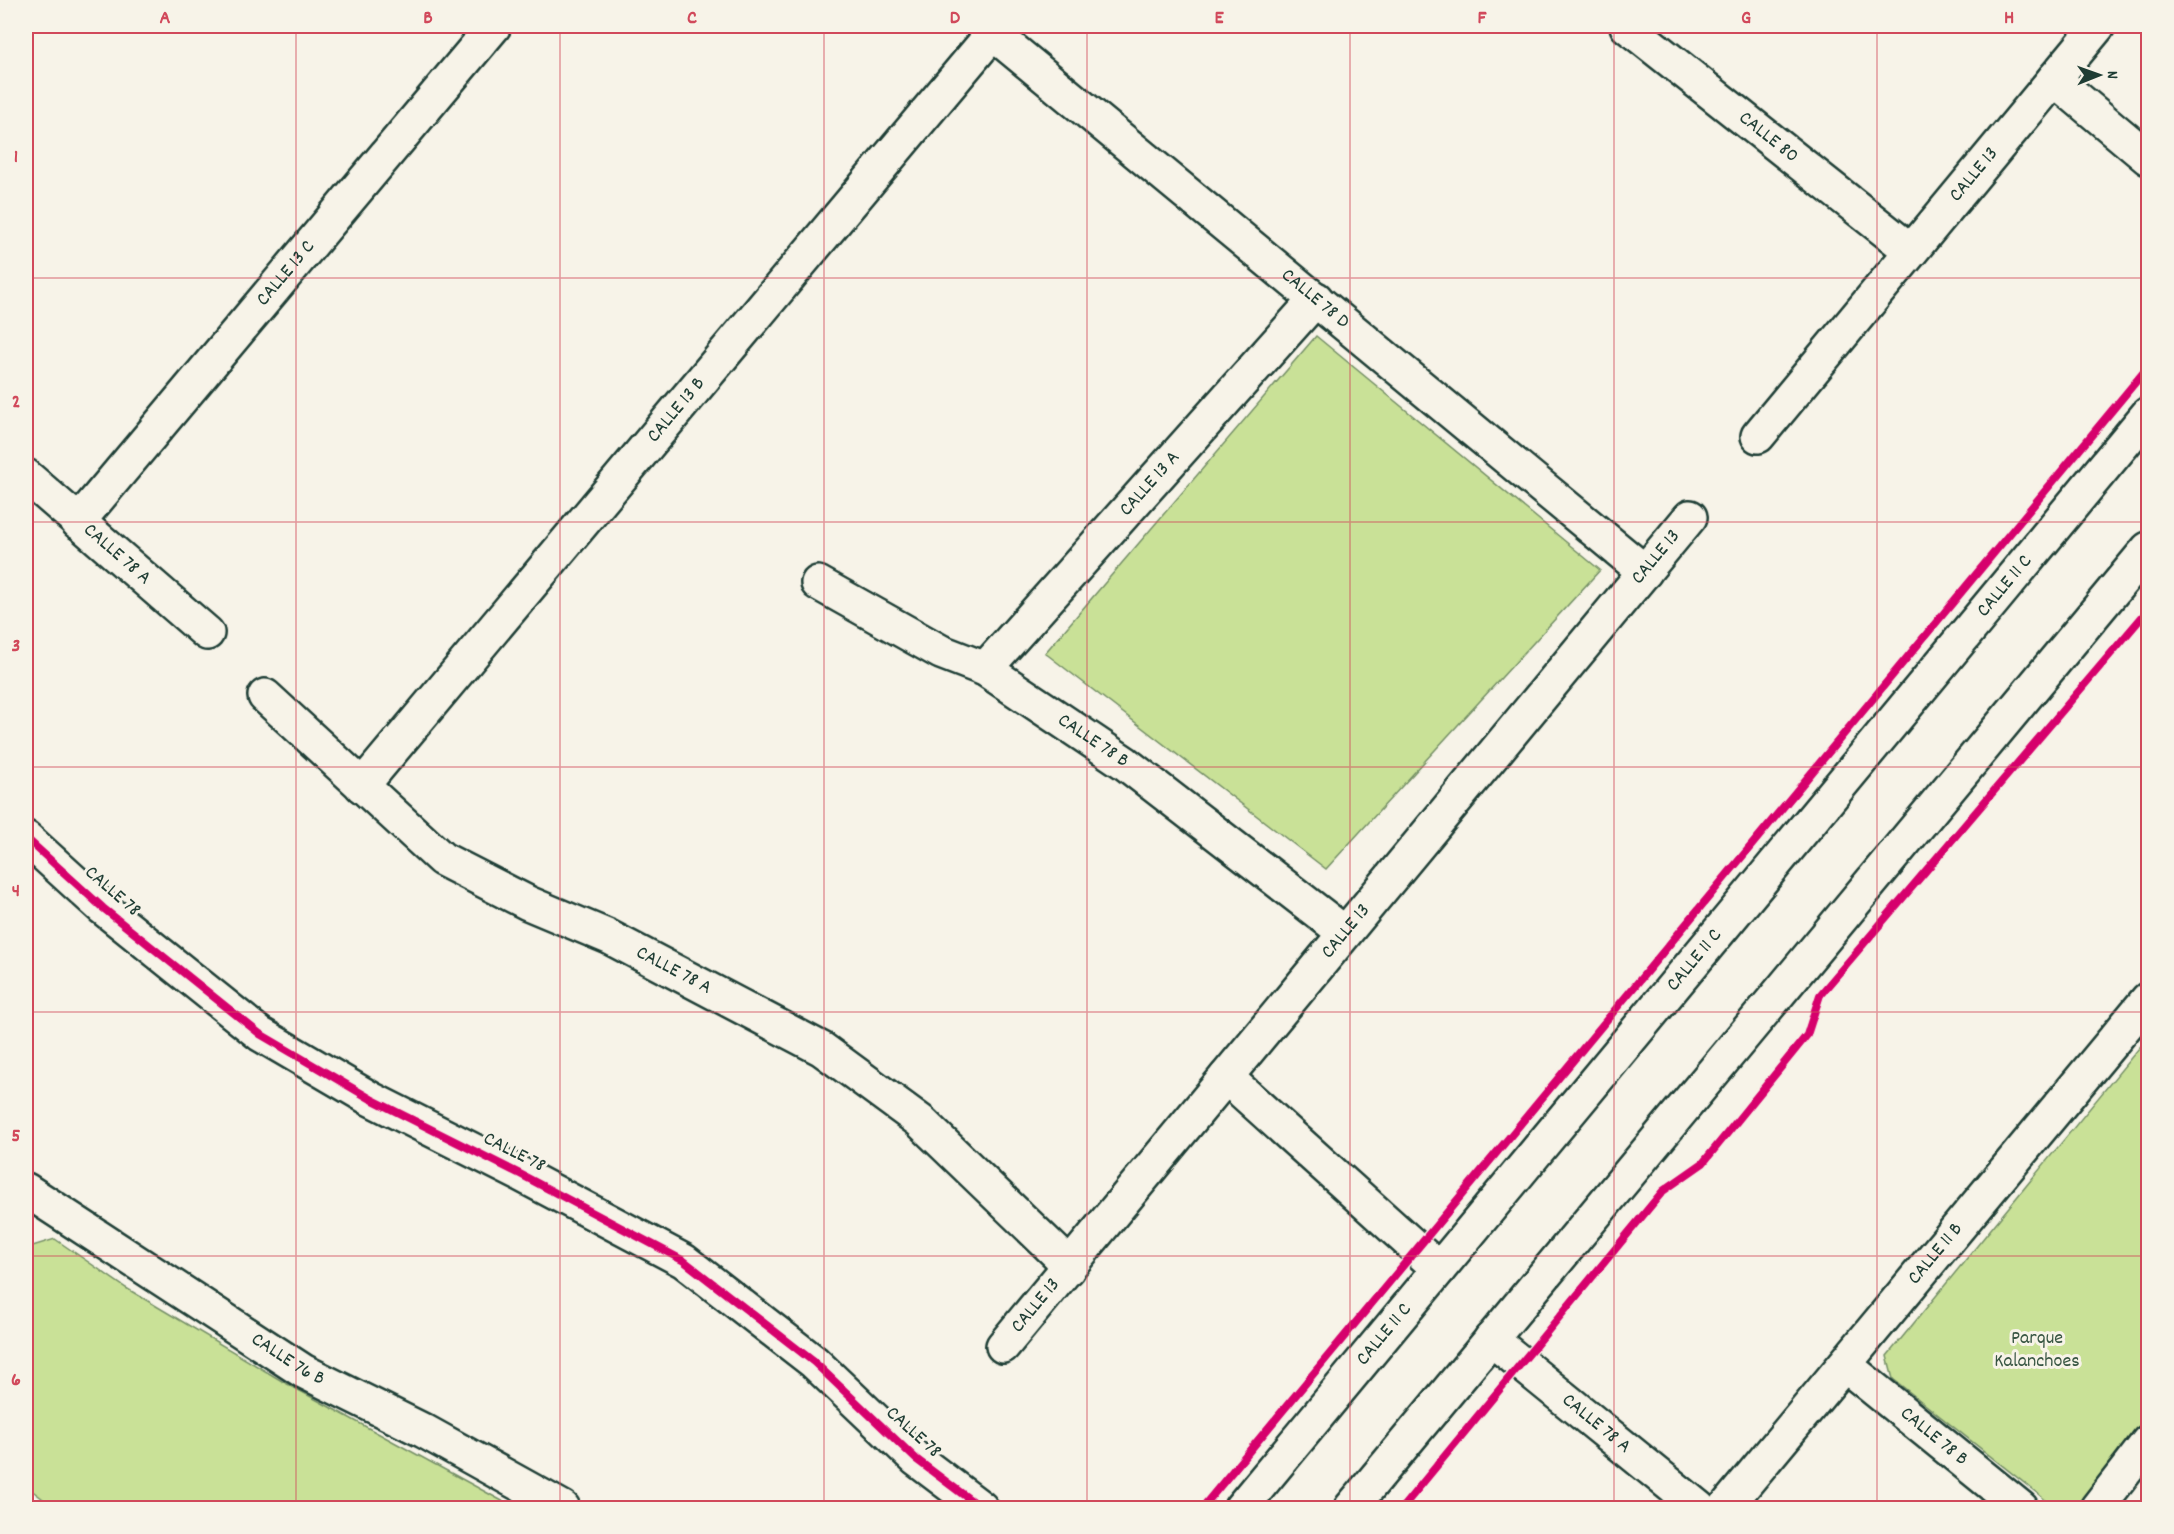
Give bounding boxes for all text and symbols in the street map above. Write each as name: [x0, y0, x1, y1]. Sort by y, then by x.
text: A: [160, 5, 171, 33]
text: B: [423, 5, 433, 33]
text: C: [687, 5, 697, 33]
text: D: [950, 5, 961, 33]
text: E: [1214, 5, 1224, 33]
text: F: [1478, 5, 1488, 33]
text: G: [1741, 5, 1751, 33]
text: H: [2004, 5, 2014, 33]
north arrow: [2069, 45, 2129, 105]
text: N: [2100, 71, 2123, 79]
street label: CALLE 80: [1732, 105, 1804, 170]
street label: CALLE 13: [1943, 141, 2006, 209]
text: 1: [14, 144, 18, 172]
street label: CALLE 13 C: [250, 235, 322, 313]
street label: CALLE 78 D: [1274, 262, 1355, 336]
street label: CALLE 13 B: [641, 371, 713, 449]
text: 2: [12, 389, 20, 417]
street label: CALLE 13 A: [1113, 445, 1187, 523]
street label: CALLE 78 A: [76, 517, 157, 592]
street label: CALLE 13: [1625, 524, 1688, 591]
street label: CALLE 11 C: [1971, 549, 2039, 624]
text: 3: [12, 633, 20, 661]
street label: CALLE 78 B: [1051, 707, 1134, 775]
street label: CALLE 78: [78, 860, 146, 924]
text: 4: [12, 878, 20, 906]
street label: CALLE 13: [1315, 898, 1378, 965]
street label: CALLE 11 C: [1660, 923, 1729, 998]
street label: CALLE 78 A: [631, 939, 716, 1002]
text: 5: [11, 1123, 21, 1151]
street label: CALLE 78: [478, 1125, 550, 1181]
street label: CALLE 11 B: [1902, 1217, 1970, 1292]
street label: CALLE 13: [1005, 1272, 1067, 1340]
street label: CALLE 11 C: [1350, 1297, 1419, 1372]
park label: Parque Kalanchoes: [1994, 1325, 2080, 1376]
street label: CALLE 76 B: [245, 1326, 329, 1393]
text: 6: [11, 1367, 21, 1395]
street label: CALLE 78 A: [1555, 1387, 1637, 1461]
street label: CALLE 78: [879, 1400, 947, 1466]
street label: CALLE 78 B: [1893, 1401, 1974, 1473]

